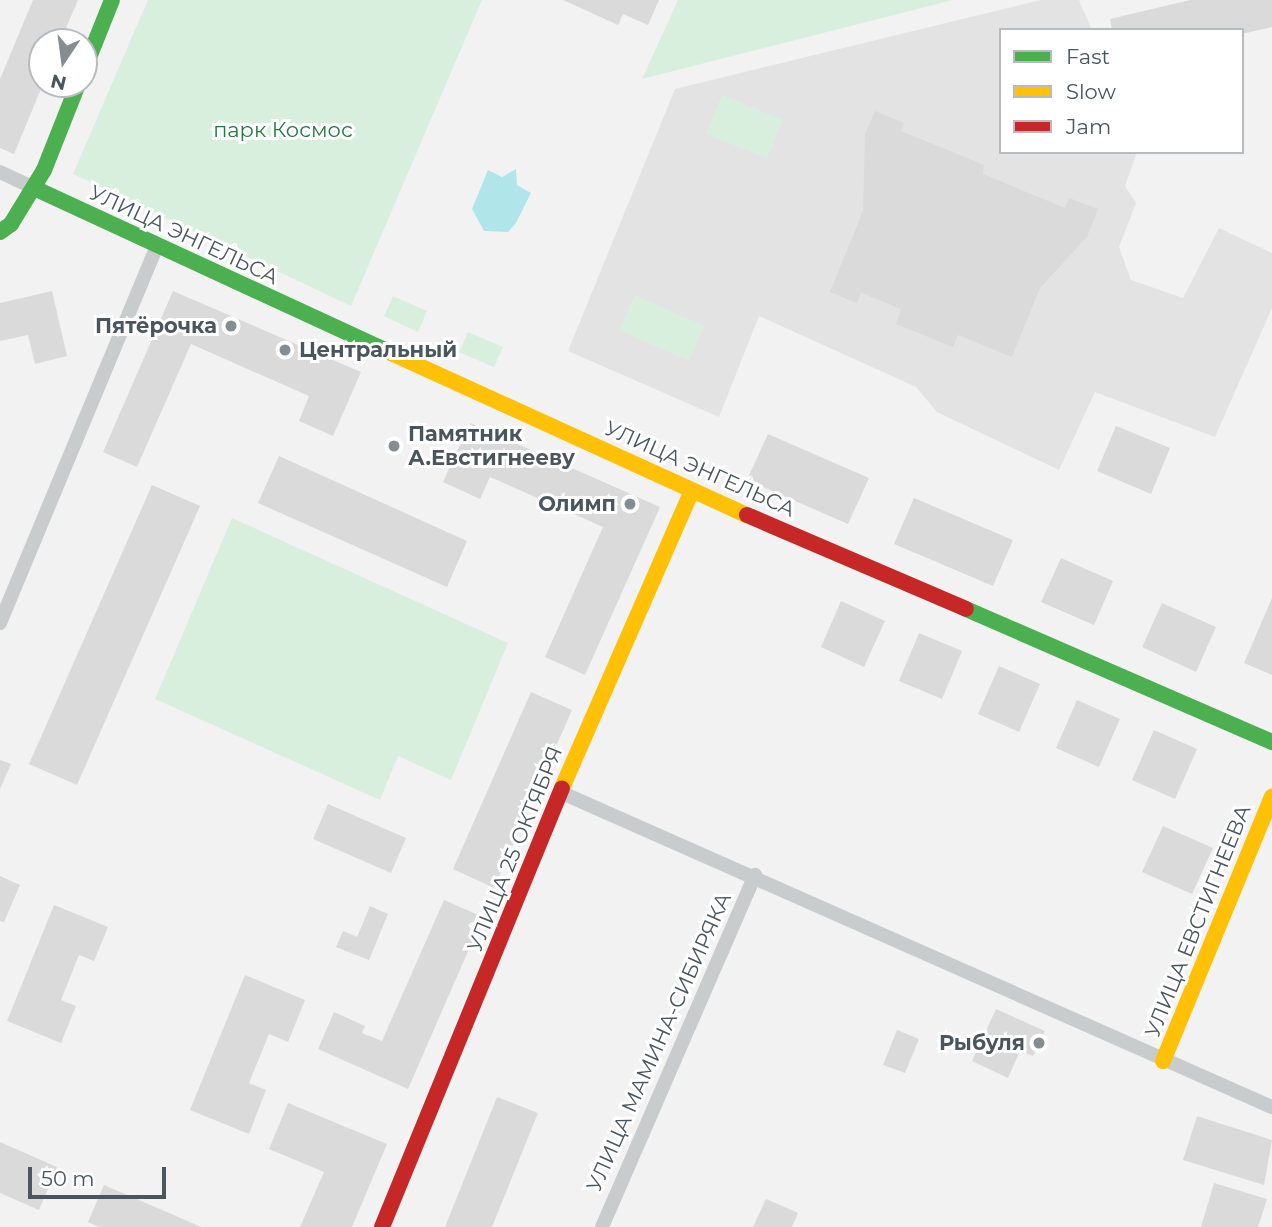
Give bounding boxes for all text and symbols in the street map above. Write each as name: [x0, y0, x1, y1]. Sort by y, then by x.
north arrow: [28, 28, 98, 98]
legend: [999, 28, 1244, 154]
text: Fast: [1066, 44, 1110, 69]
text: N: [49, 69, 69, 95]
text: Slow: [1066, 79, 1116, 104]
text: Jam: [1066, 114, 1111, 139]
park label: парк Космос: [213, 117, 353, 143]
street label: УЛИЦА ЭНГЕЛЬСА: [85, 180, 283, 290]
place label: Пятёрочка: [95, 313, 217, 339]
marker: Пятёрочка: [223, 318, 239, 334]
place label: Центральный: [299, 337, 457, 363]
marker: Центральный: [277, 342, 293, 358]
street label: УЛИЦА ЭНГЕЛЬСА: [601, 416, 799, 522]
place label: Памятник А.Евстигнееву: [408, 421, 575, 471]
marker: Памятник А.Евстигнееву: [386, 438, 402, 454]
place label: Олимп: [538, 491, 616, 517]
marker: Олимп: [622, 496, 638, 512]
street label: УЛИЦА 25 ОКТЯБРЯ: [462, 743, 568, 955]
street label: УЛИЦА ЕВСТИГНЕЕВА: [1140, 801, 1256, 1041]
street label: УЛИЦА МАМИНА-СИБИРЯКА: [582, 889, 736, 1195]
place label: Рыбуля: [939, 1030, 1025, 1056]
marker: Рыбуля: [1031, 1035, 1047, 1051]
scale bar: [32, 1154, 170, 1198]
text: 50 m: [41, 1166, 95, 1191]

